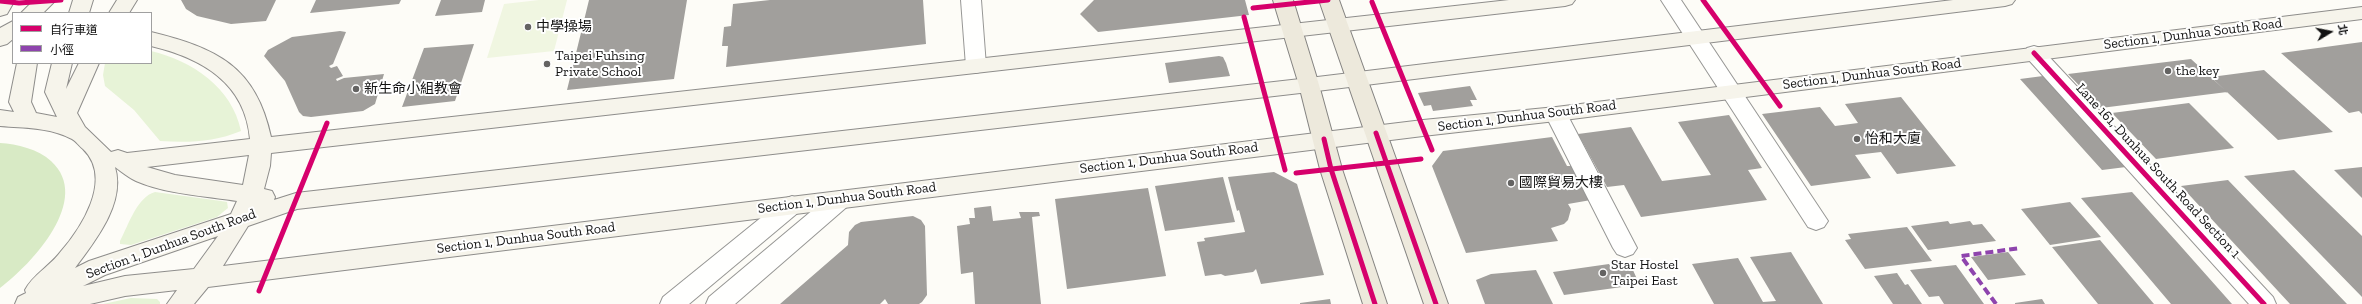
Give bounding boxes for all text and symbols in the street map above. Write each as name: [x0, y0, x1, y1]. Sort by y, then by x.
legend: [12, 12, 152, 64]
north arrow: [2310, 12, 2350, 52]
street label: Section 1, Dunhua South Road: [2103, 15, 2283, 53]
place label: 中學操場: [536, 19, 592, 35]
marker: 中學操場: [523, 22, 533, 32]
text: 自行車道: [50, 23, 98, 37]
text: 北: [2335, 23, 2350, 36]
text: 小徑: [50, 43, 74, 57]
place label: Taipei Fuhsing Private School: [555, 48, 645, 80]
street label: Section 1, Dunhua South Road: [1782, 55, 1962, 93]
marker: Taipei Fuhsing Private School: [542, 59, 552, 69]
place label: the key: [2176, 63, 2219, 79]
marker: the key: [2163, 66, 2173, 76]
street label: Lane 161, Dunhua South Road Section 1: [2072, 80, 2244, 262]
place label: 新生命小組教會: [364, 81, 462, 97]
marker: 新生命小組教會: [351, 84, 361, 94]
street label: Section 1, Dunhua South Road: [1437, 97, 1617, 135]
place label: 怡和大廈: [1865, 131, 1921, 147]
marker: 怡和大廈: [1852, 134, 1862, 144]
street label: Section 1, Dunhua South Road: [1079, 139, 1259, 177]
place label: 國際貿易大樓: [1519, 175, 1603, 191]
marker: 國際貿易大樓: [1506, 178, 1516, 188]
street label: Section 1, Dunhua South Road: [757, 179, 937, 217]
street label: Section 1, Dunhua South Road: [84, 205, 258, 283]
street label: Section 1, Dunhua South Road: [436, 219, 616, 257]
place label: Star Hostel Taipei East: [1611, 257, 1679, 290]
marker: Star Hostel Taipei East: [1598, 268, 1608, 278]

